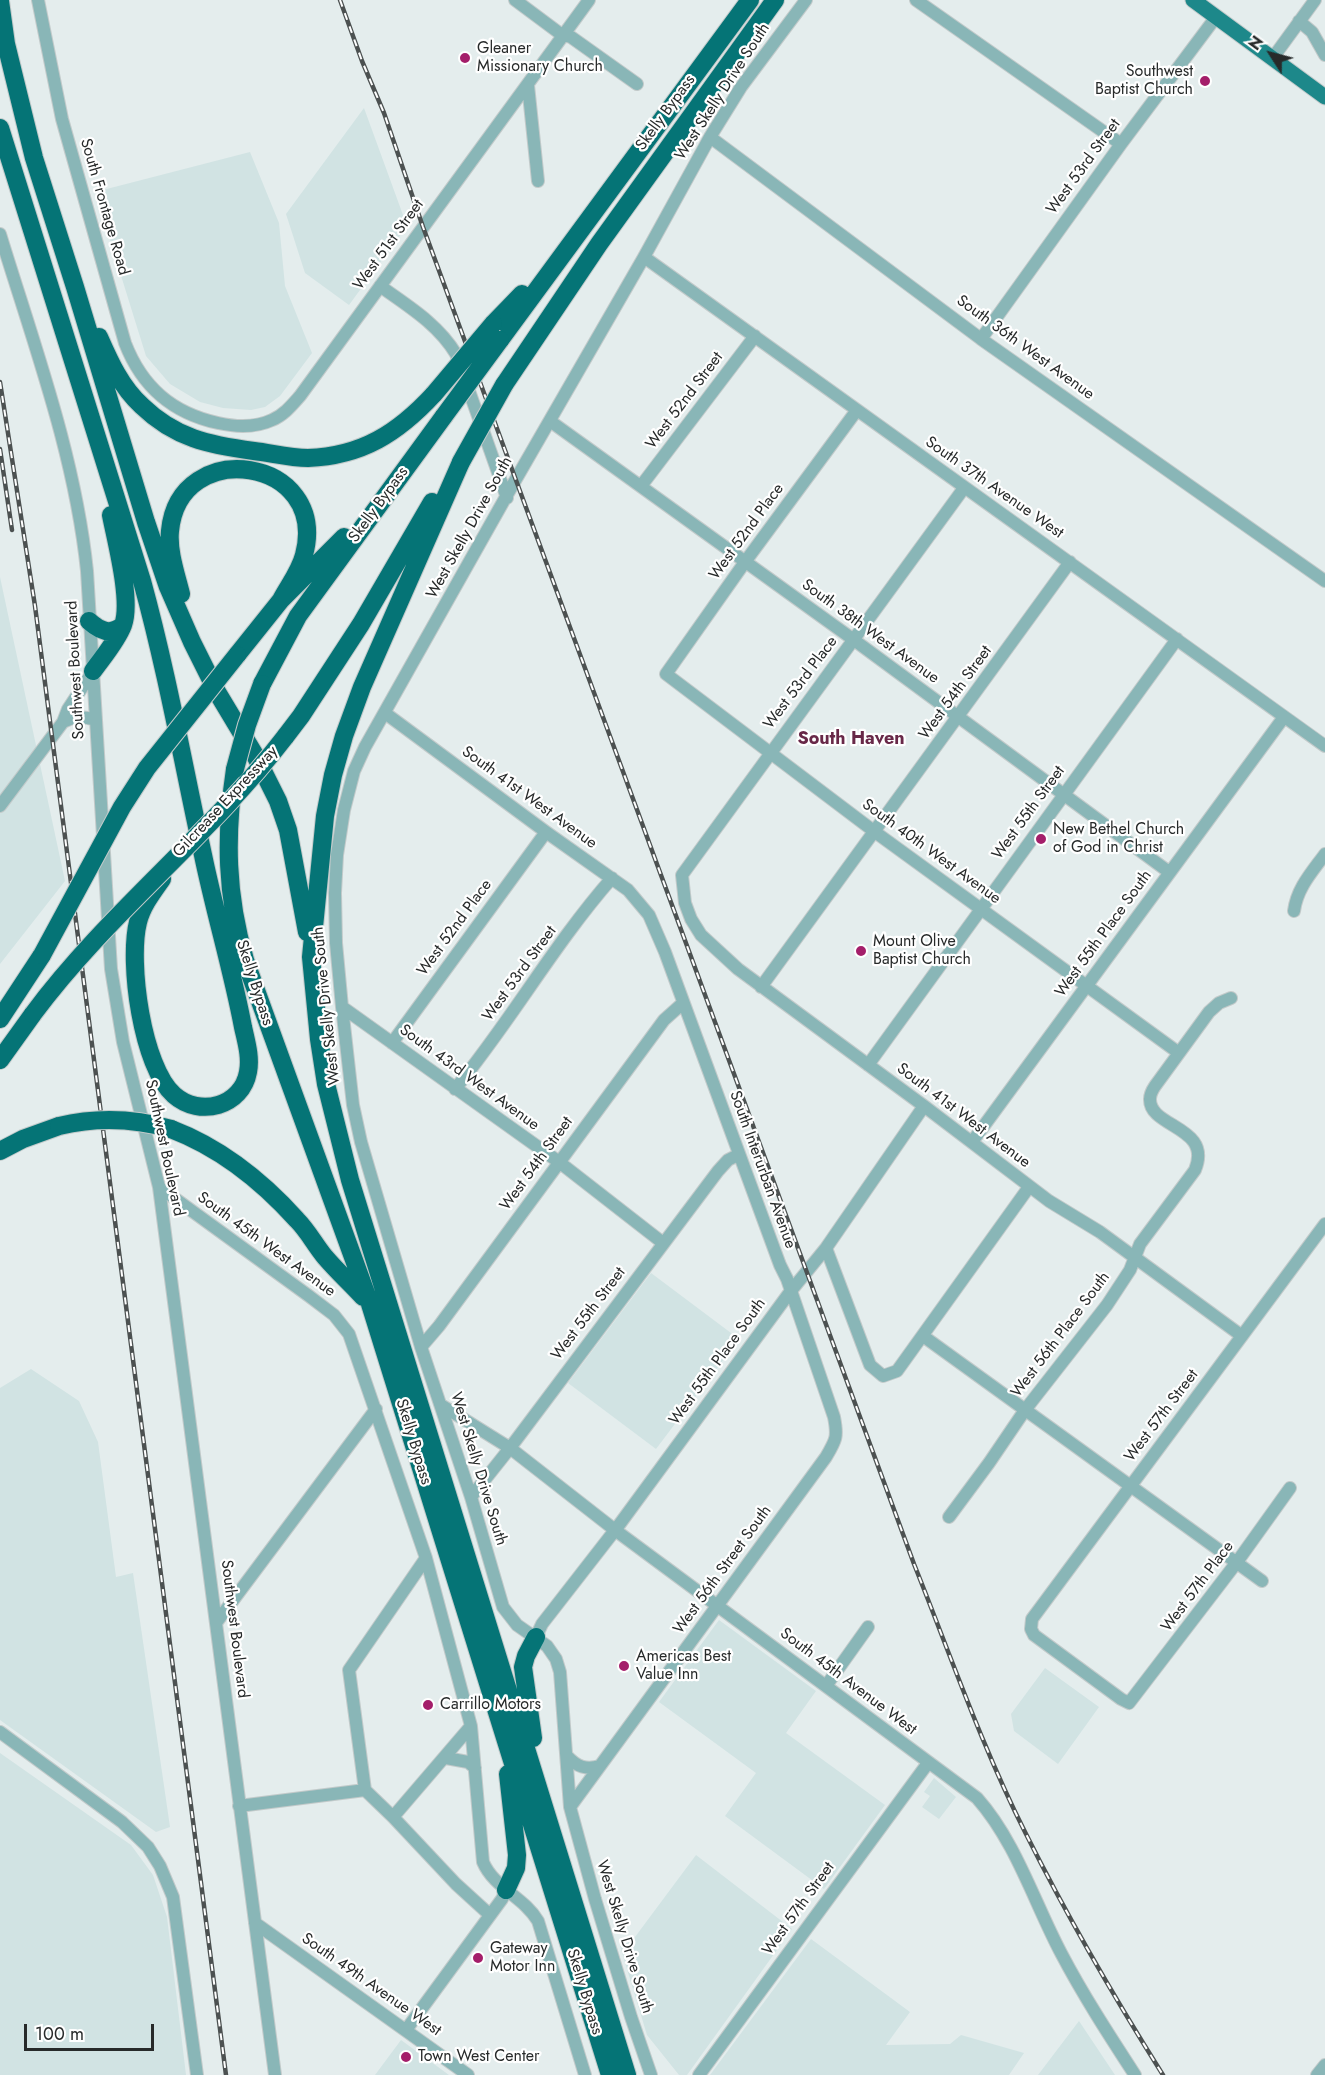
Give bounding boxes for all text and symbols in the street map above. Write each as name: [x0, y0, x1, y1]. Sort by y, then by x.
street label: West Skelly Drive South: [672, 20, 774, 164]
north arrow: [1241, 24, 1301, 84]
text: N: [1243, 31, 1269, 55]
place label: Gleaner Missionary Church: [477, 39, 603, 77]
marker: Gleaner Missionary Church: [458, 51, 472, 65]
place label: Southwest Baptist Church: [1095, 62, 1193, 100]
street label: Skelly Bypass: [632, 71, 700, 155]
marker: Southwest Baptist Church: [1198, 74, 1212, 88]
street label: West 53rd Street: [1043, 116, 1125, 218]
street label: South Frontage Road: [75, 136, 133, 278]
street label: West 51st Street: [350, 196, 428, 294]
street label: South 36th West Avenue: [952, 292, 1098, 404]
street label: West 52nd Street: [642, 349, 728, 453]
street label: South 37th Avenue West: [921, 433, 1067, 543]
street label: West Skelly Drive South: [423, 454, 517, 602]
street label: Skelly Bypass: [345, 463, 413, 547]
street label: West 52nd Place: [706, 480, 788, 584]
street label: South 38th West Avenue: [798, 576, 942, 688]
street label: Southwest Boulevard: [63, 600, 89, 740]
street label: West 53rd Place: [760, 633, 842, 733]
street label: West 54th Street: [915, 642, 997, 744]
district label: South Haven: [797, 729, 905, 751]
street label: Gilcrease Expressway: [170, 742, 282, 862]
street label: South 41st West Avenue: [458, 743, 600, 853]
street label: West 55th Street: [989, 762, 1069, 864]
street label: South 40th West Avenue: [858, 795, 1004, 909]
place label: New Bethel Church of God in Christ: [1053, 820, 1184, 858]
marker: New Bethel Church of God in Christ: [1034, 832, 1048, 846]
street label: West 55th Place South: [1052, 867, 1156, 1001]
street label: West 52nd Place: [414, 876, 496, 980]
street label: West 53rd Street: [479, 923, 561, 1025]
street label: West Skelly Drive South: [309, 926, 345, 1086]
place label: Mount Olive Baptist Church: [873, 932, 971, 970]
street label: Skelly Bypass: [231, 938, 277, 1028]
marker: Mount Olive Baptist Church: [854, 944, 868, 958]
street label: South 43rd West Avenue: [395, 1021, 543, 1135]
street label: South 41st West Avenue: [892, 1059, 1034, 1173]
street label: Southwest Boulevard: [140, 1078, 188, 1218]
street label: South Interurban Avenue: [724, 1088, 800, 1252]
street label: West 54th Street: [496, 1113, 578, 1215]
street label: South 45th West Avenue: [193, 1188, 339, 1302]
street label: West 55th Street: [548, 1264, 630, 1364]
street label: West 56th Place South: [1008, 1268, 1114, 1402]
street label: West 55th Place South: [666, 1295, 770, 1429]
street label: West 57th Street: [1121, 1366, 1203, 1466]
street label: West Skelly Drive South: [446, 1390, 510, 1548]
street label: Skelly Bypass: [391, 1397, 435, 1487]
street label: West 56th Street South: [670, 1502, 776, 1638]
street label: West 57th Place: [1158, 1538, 1238, 1636]
street label: Southwest Boulevard: [216, 1559, 252, 1699]
street label: South 45th Avenue West: [776, 1624, 920, 1740]
place label: Americas Best Value Inn: [636, 1647, 731, 1685]
marker: Americas Best Value Inn: [617, 1659, 631, 1673]
place label: Carrillo Motors: [440, 1695, 541, 1715]
marker: Carrillo Motors: [421, 1698, 435, 1712]
street label: West Skelly Drive South: [592, 1858, 656, 2016]
street label: West 57th Street: [759, 1859, 839, 1959]
street label: South 49th Avenue West: [297, 1929, 445, 2041]
place label: Gateway Motor Inn: [490, 1939, 555, 1977]
street label: Skelly Bypass: [562, 1947, 606, 2037]
marker: Gateway Motor Inn: [471, 1951, 485, 1965]
scale bar: [27, 2012, 158, 2050]
text: 100 m: [35, 2021, 84, 2047]
place label: Town West Center: [418, 2047, 539, 2067]
marker: Town West Center: [399, 2050, 413, 2064]

